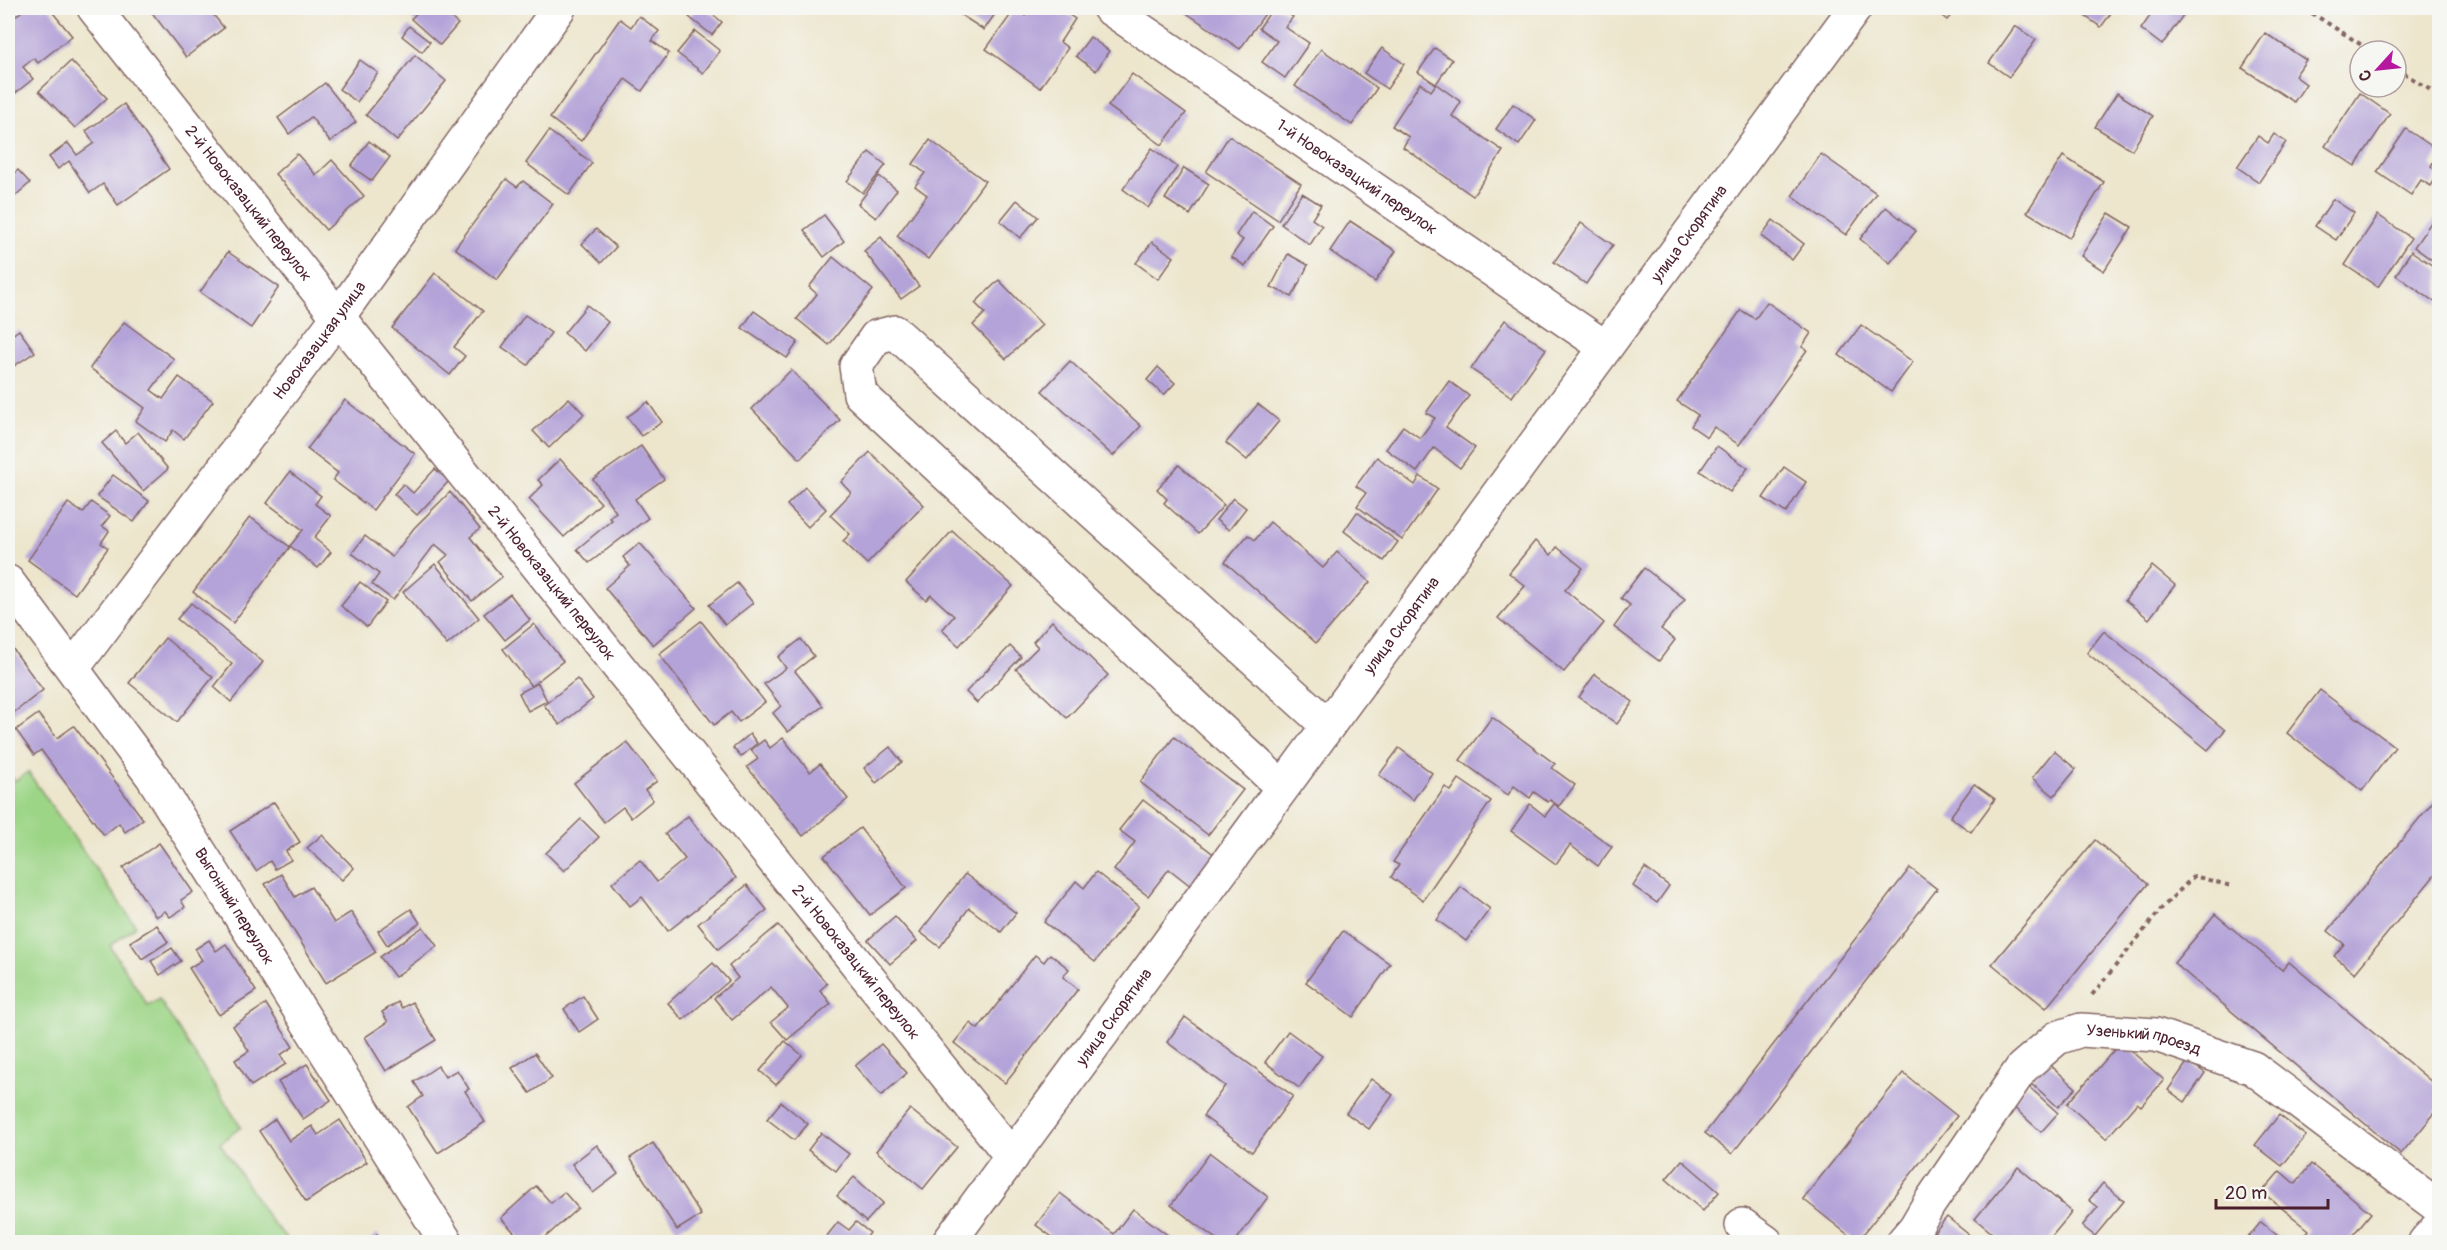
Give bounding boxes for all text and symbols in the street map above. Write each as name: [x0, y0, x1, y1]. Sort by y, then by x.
north arrow: [2348, 39, 2408, 99]
text: С: [2354, 66, 2377, 84]
street label: 1-й Новоказацкий переулок: [1272, 115, 1441, 239]
street label: 2-й Новоказацкий переулок: [181, 121, 316, 285]
street label: улица Скорятина: [1646, 181, 1732, 287]
street label: Новоказацкая улица: [269, 277, 370, 404]
street label: 2-й Новоказацкий переулок: [483, 502, 620, 665]
street label: улица Скорятина: [1359, 573, 1444, 679]
street label: Выгонный переулок: [190, 844, 279, 969]
street label: 2-й Новоказацкий переулок: [787, 881, 924, 1044]
street label: улица Скорятина: [1071, 965, 1156, 1071]
street label: Узенький проезд: [2086, 1020, 2204, 1060]
scale bar: [2216, 1172, 2328, 1210]
text: 20 m: [2225, 1182, 2267, 1205]

